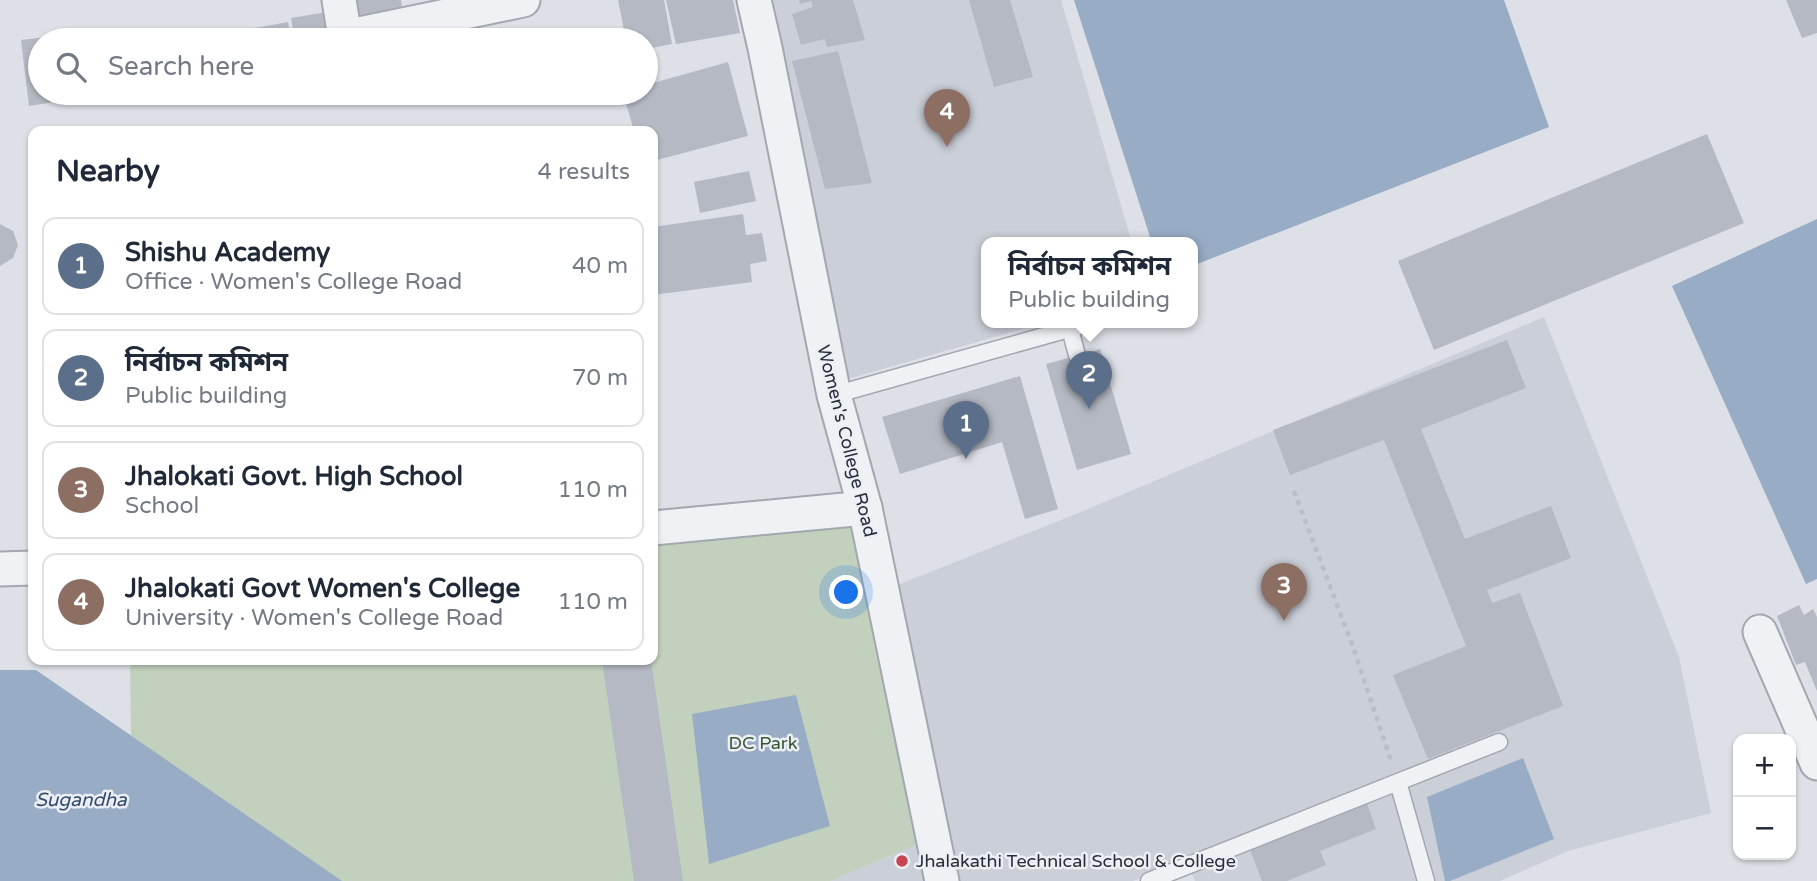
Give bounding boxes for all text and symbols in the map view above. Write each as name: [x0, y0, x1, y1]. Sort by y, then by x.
search box: [28, 28, 658, 105]
icon: search: [52, 48, 90, 86]
text: Search here: [108, 51, 254, 82]
pin: 4: [924, 89, 970, 147]
text: Nearby: [56, 153, 160, 190]
text: 4 results: [537, 158, 630, 186]
text: Shishu Academy: [125, 237, 330, 268]
popup: [981, 237, 1198, 328]
text: নির্বাচন কমিশন: [1008, 251, 1171, 282]
text: 1: [74, 252, 88, 280]
text: 40 m: [572, 252, 628, 280]
text: Office · Women's College Road: [125, 268, 462, 296]
text: Public building: [1008, 286, 1170, 314]
street label: Women's College Road: [812, 343, 882, 539]
text: নির্বাচন কমিশন: [125, 347, 288, 378]
pin: 2: [1066, 351, 1112, 409]
text: 2: [74, 364, 88, 392]
text: 70 m: [572, 364, 628, 392]
text: Public building: [125, 382, 287, 410]
pin: 1: [943, 401, 989, 459]
text: Jhalokati Govt. High School: [125, 461, 463, 492]
text: 3: [74, 476, 88, 504]
text: 110 m: [558, 476, 628, 504]
text: School: [125, 492, 199, 520]
pin: 3: [1261, 563, 1307, 621]
text: Jhalokati Govt Women's College: [125, 573, 520, 604]
your location: [829, 575, 863, 609]
text: 4: [74, 588, 88, 616]
text: 110 m: [558, 588, 628, 616]
text: University · Women's College Road: [125, 604, 503, 632]
park label: DC Park: [728, 732, 798, 754]
map controls: [1733, 734, 1796, 860]
button: +: [1733, 734, 1796, 797]
water label: Sugandha: [35, 789, 128, 811]
button: −: [1733, 797, 1796, 860]
place label: Jhalakathi Technical School & College: [916, 850, 1236, 872]
marker: Jhalakathi Technical School & College: [894, 853, 910, 869]

